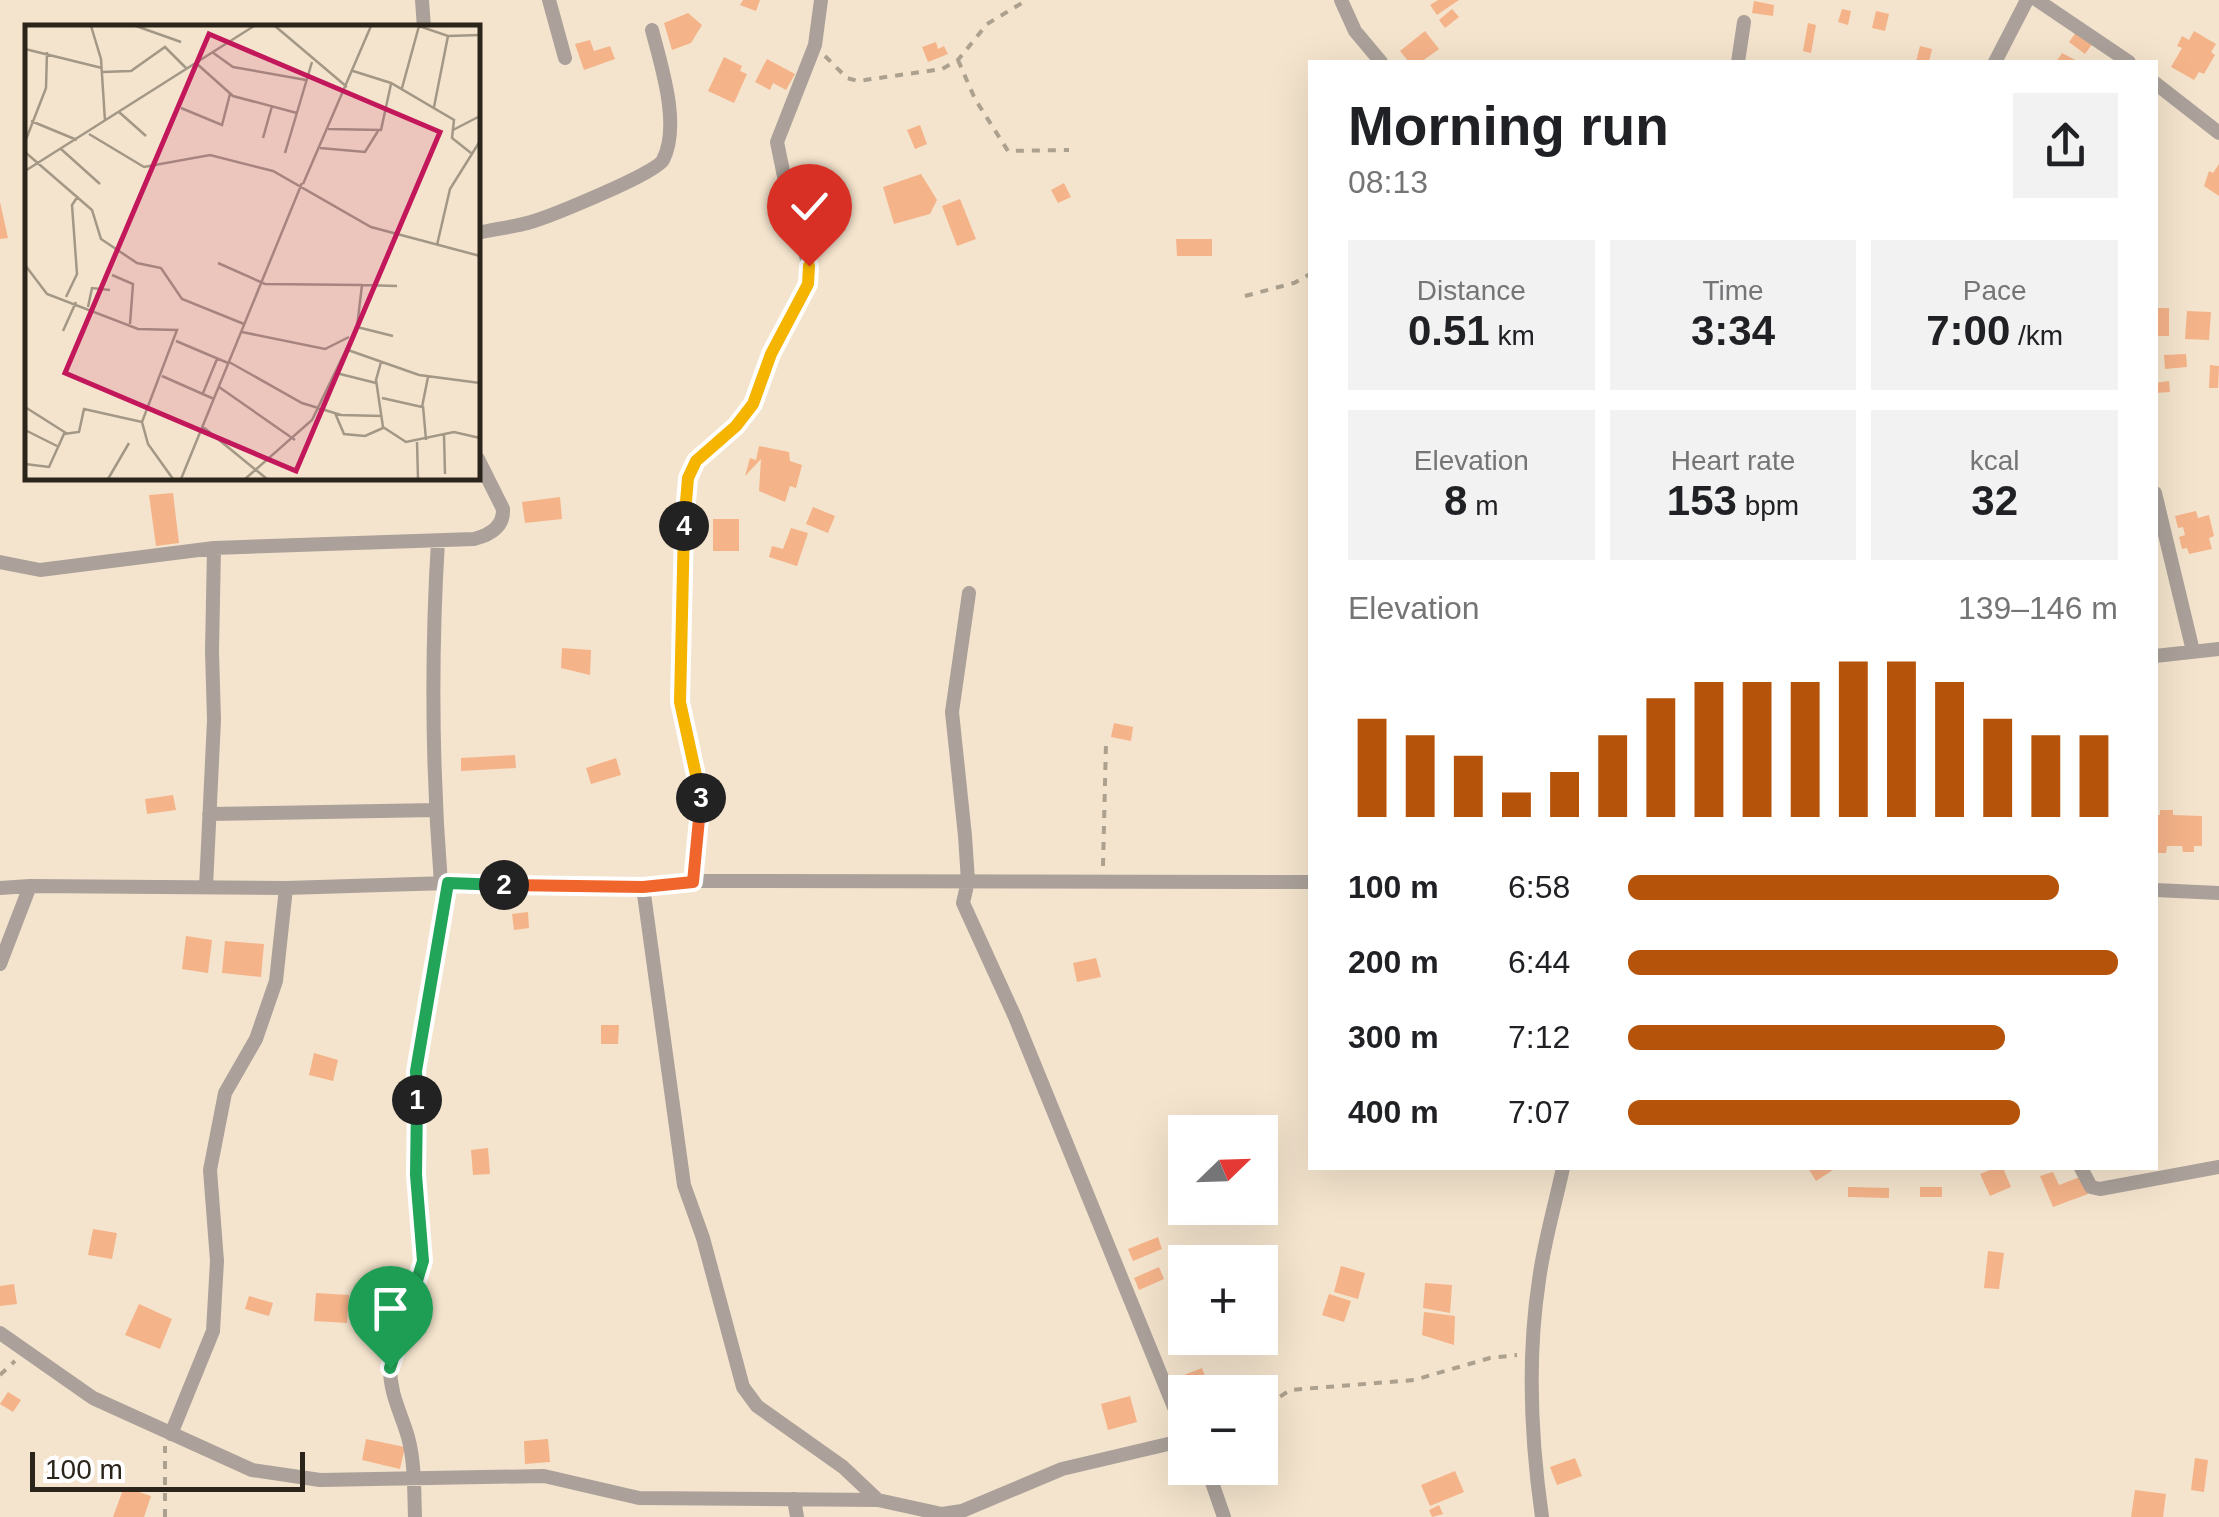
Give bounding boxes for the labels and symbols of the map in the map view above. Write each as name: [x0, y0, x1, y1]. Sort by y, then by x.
inset map: [25, 25, 480, 480]
pin: [767, 164, 852, 267]
pin: 4: [659, 501, 709, 551]
pin: 3: [676, 773, 726, 823]
pin: 2: [479, 860, 529, 910]
pin: 1: [392, 1075, 442, 1125]
north arrow: [1168, 1115, 1278, 1225]
pin: [348, 1266, 433, 1369]
scale bar: [30, 1447, 305, 1492]

